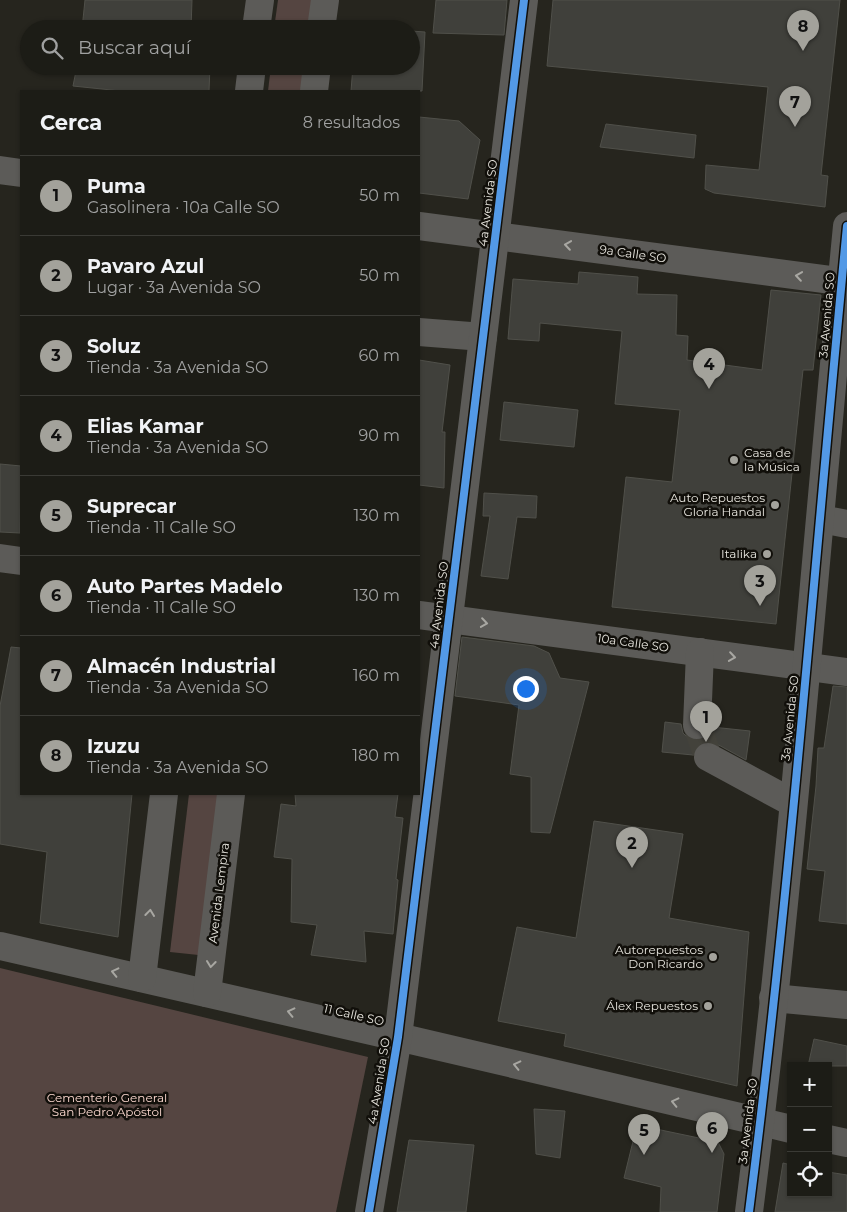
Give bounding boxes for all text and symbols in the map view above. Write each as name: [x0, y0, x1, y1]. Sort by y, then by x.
pin: 8: [787, 10, 819, 51]
search box: [20, 20, 420, 75]
icon: search: [38, 34, 66, 62]
text: Buscar aquí: [78, 36, 191, 59]
pin: 7: [779, 86, 811, 127]
text: Cerca: [40, 110, 102, 135]
text: 8 resultados: [303, 113, 400, 132]
street label: 4a Avenida SO: [475, 159, 500, 247]
text: Puma: [87, 175, 146, 198]
text: 1: [53, 186, 59, 205]
text: 50 m: [359, 186, 400, 205]
text: Gasolinera · 10a Calle SO: [87, 198, 280, 217]
one-way arrow: [564, 240, 572, 251]
street label: 9a Calle SO: [599, 241, 667, 266]
text: Pavaro Azul: [87, 255, 204, 278]
text: 2: [51, 266, 61, 285]
text: 50 m: [359, 266, 400, 285]
one-way arrow: [794, 271, 802, 282]
street label: 3a Avenida SO: [815, 271, 838, 358]
text: Lugar · 3a Avenida SO: [87, 278, 261, 297]
text: Soluz: [87, 335, 141, 358]
text: 3: [51, 346, 61, 365]
text: 60 m: [358, 346, 400, 365]
pin: 4: [693, 348, 725, 389]
text: Tienda · 3a Avenida SO: [87, 358, 268, 377]
text: Elias Kamar: [87, 415, 204, 438]
text: 4: [50, 426, 62, 445]
text: 90 m: [358, 426, 400, 445]
text: Tienda · 3a Avenida SO: [87, 438, 268, 457]
place label: Casa de la Música: [744, 445, 800, 474]
marker: Casa de la Música: [728, 454, 740, 466]
place label: Auto Repuestos Gloria Handal: [670, 490, 765, 519]
text: Suprecar: [87, 495, 176, 518]
marker: Auto Repuestos Gloria Handal: [769, 499, 781, 511]
text: 5: [51, 506, 61, 525]
text: 130 m: [353, 506, 400, 525]
text: Tienda · 11 Calle SO: [87, 518, 236, 537]
place label: Italika: [721, 546, 757, 561]
marker: Italika: [761, 548, 773, 560]
street label: 4a Avenida SO: [426, 561, 451, 649]
pin: 3: [744, 565, 776, 606]
text: Auto Partes Madelo: [87, 575, 283, 598]
text: 6: [51, 586, 61, 605]
text: 130 m: [353, 586, 400, 605]
text: Tienda · 11 Calle SO: [87, 598, 236, 617]
one-way arrow: [480, 618, 489, 628]
street label: 10a Calle SO: [596, 630, 670, 655]
one-way arrow: [728, 651, 737, 661]
text: Almacén Industrial: [87, 655, 276, 678]
text: 7: [51, 666, 61, 685]
text: 160 m: [353, 666, 400, 685]
street label: 3a Avenida SO: [778, 674, 801, 762]
your location: [513, 676, 539, 702]
text: Tienda · 3a Avenida SO: [87, 678, 268, 697]
pin: 1: [690, 701, 722, 742]
text: Izuzu: [87, 735, 140, 758]
text: 8: [51, 746, 61, 765]
text: 180 m: [352, 746, 400, 765]
text: Tienda · 3a Avenida SO: [87, 758, 268, 777]
pin: 2: [616, 827, 648, 868]
street label: Avenida Lempira: [205, 842, 232, 944]
one-way arrow: [144, 908, 155, 916]
place label: Autorepuestos Don Ricardo: [615, 942, 703, 971]
marker: Autorepuestos Don Ricardo: [707, 951, 719, 963]
one-way arrow: [206, 960, 217, 968]
one-way arrow: [111, 967, 120, 978]
place label: Álex Repuestos: [606, 998, 698, 1013]
street label: 11 Calle SO: [322, 1000, 386, 1029]
marker: Álex Repuestos: [702, 1000, 714, 1012]
one-way arrow: [286, 1007, 295, 1018]
street label: 4a Avenida SO: [364, 1037, 393, 1125]
one-way arrow: [513, 1060, 522, 1071]
map controls: [787, 1062, 832, 1197]
button: +: [787, 1062, 832, 1107]
street label: 3a Avenida SO: [735, 1077, 760, 1165]
park label: Cementerio General San Pedro Apóstol: [47, 1090, 167, 1119]
one-way arrow: [671, 1097, 680, 1108]
button: −: [787, 1107, 832, 1152]
pin: 6: [696, 1112, 728, 1153]
pin: 5: [628, 1114, 660, 1155]
button: locate: [787, 1152, 832, 1197]

